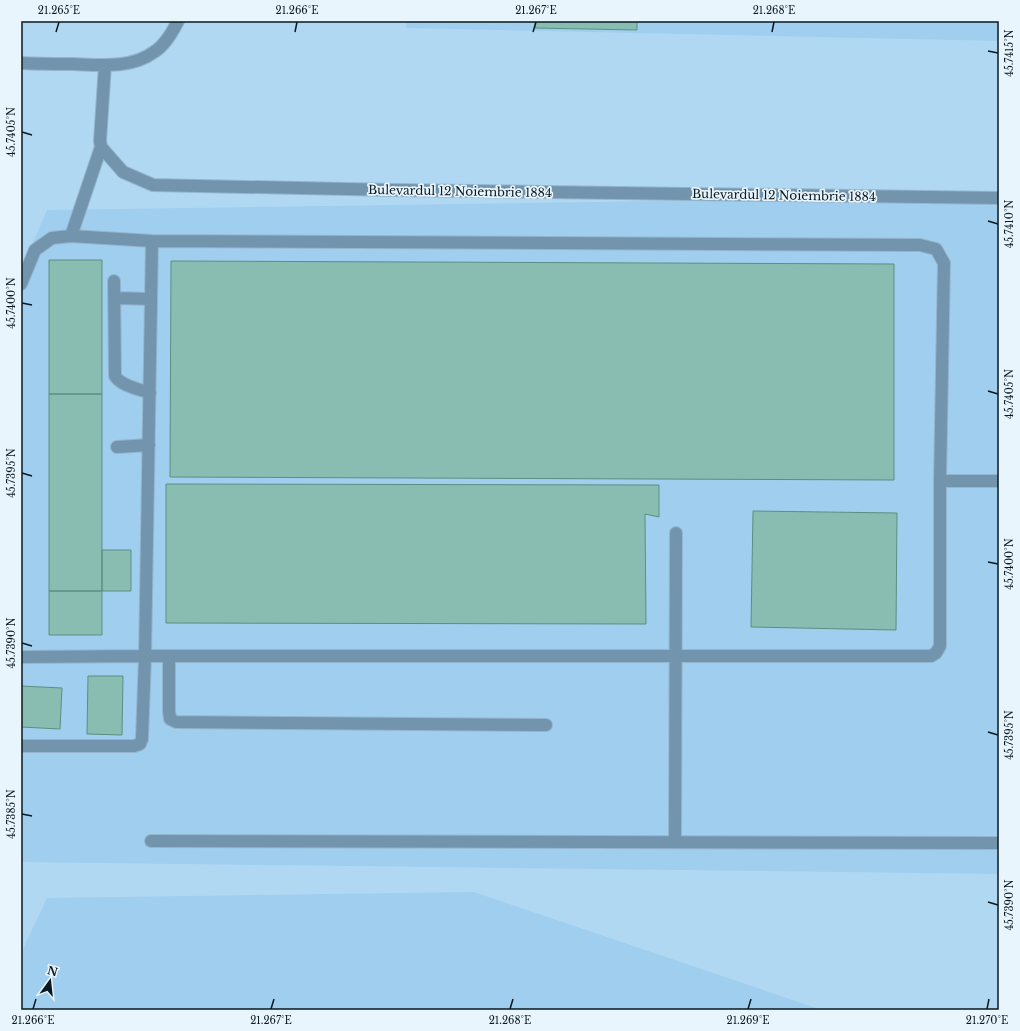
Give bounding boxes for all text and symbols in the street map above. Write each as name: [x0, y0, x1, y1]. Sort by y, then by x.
text: 21.265°E: [38, 4, 80, 17]
text: 21.266°E: [275, 4, 319, 17]
text: 21.267°E: [515, 4, 557, 17]
text: 21.268°E: [753, 4, 795, 17]
text: 45.7415°N: [1003, 29, 1016, 77]
text: 45.7405°N: [5, 107, 18, 157]
street label: Bulevardul 12 Noiembrie 1884: [368, 182, 552, 200]
street label: Bulevardul 12 Noiembrie 1884: [692, 186, 876, 204]
text: 45.7410°N: [1003, 200, 1016, 248]
text: 45.7400°N: [5, 277, 18, 329]
text: 45.7405°N: [1003, 369, 1016, 419]
text: 45.7395°N: [5, 448, 18, 498]
text: 45.7400°N: [1003, 538, 1016, 590]
text: 45.7390°N: [5, 617, 18, 669]
text: 45.7395°N: [1003, 710, 1016, 760]
text: 45.7385°N: [5, 789, 18, 839]
text: 45.7390°N: [1003, 879, 1016, 931]
north arrow: [30, 961, 70, 1001]
text: N: [46, 963, 60, 980]
text: 21.266°E: [11, 1014, 55, 1027]
text: 21.267°E: [250, 1014, 292, 1027]
text: 21.268°E: [489, 1014, 531, 1027]
text: 21.269°E: [726, 1014, 770, 1027]
text: 21.270°E: [966, 1014, 1008, 1027]

